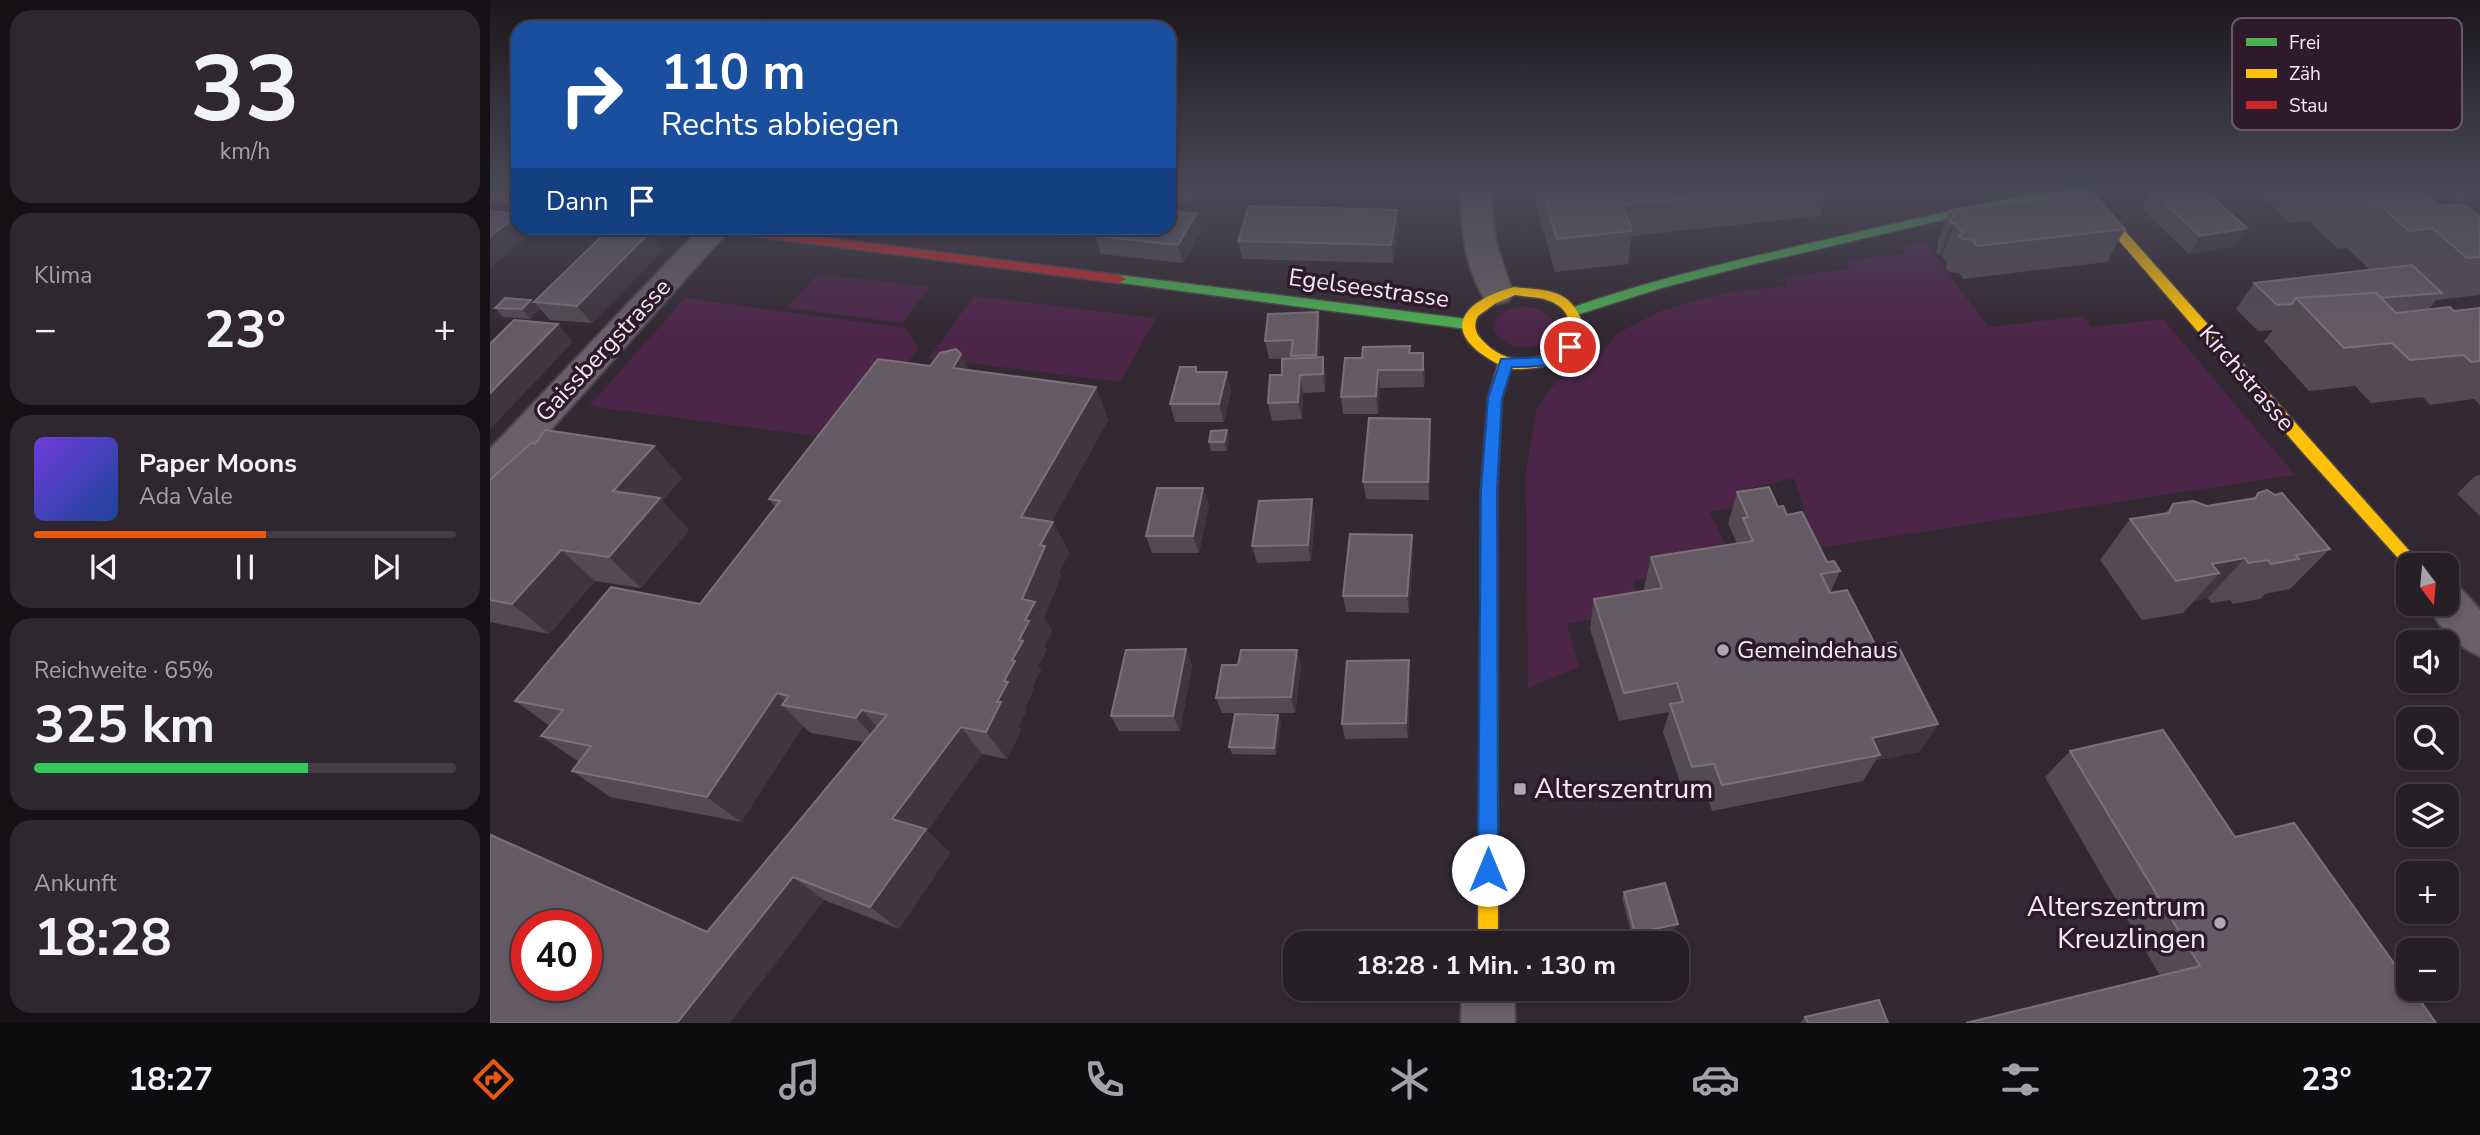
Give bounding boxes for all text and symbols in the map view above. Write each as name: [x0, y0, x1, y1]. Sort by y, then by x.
legend: [2232, 18, 2462, 130]
text: 33: [190, 28, 300, 152]
text: Frei: [2289, 30, 2320, 56]
text: 110 m: [661, 39, 805, 106]
icon: right: [546, 49, 637, 140]
text: Zäh: [2289, 61, 2321, 87]
text: Stau: [2289, 93, 2328, 119]
text: Rechts abbiegen: [661, 103, 900, 146]
text: km/h: [220, 136, 270, 167]
icon: arrive: [623, 182, 661, 220]
text: Dann: [546, 184, 609, 219]
text: Klima: [34, 260, 92, 291]
street label: Egelseestrasse: [1287, 261, 1451, 315]
street label: Gaissbergstrasse: [528, 271, 678, 429]
text: 23°: [204, 294, 286, 365]
text: −: [34, 304, 57, 355]
text: +: [433, 304, 456, 355]
pin: [1540, 317, 1600, 377]
street label: Kirchstrasse: [2192, 318, 2302, 438]
icon: arrive: [1551, 328, 1589, 366]
text: Paper Moons: [139, 446, 297, 481]
text: Ada Vale: [139, 481, 233, 512]
icon: previous: [85, 548, 123, 586]
icon: pause: [226, 548, 264, 586]
icon: next: [367, 548, 405, 586]
north arrow: [2396, 553, 2459, 616]
map controls: [2396, 553, 2459, 1001]
button: sound: [2396, 630, 2459, 693]
place label: Gemeindehaus: [1737, 634, 1898, 666]
marker: Gemeindehaus: [1715, 642, 1731, 658]
text: Reichweite · 65%: [34, 655, 213, 686]
text: 325 km: [34, 689, 215, 760]
button: search: [2396, 707, 2459, 770]
place label: Alterszentrum: [1534, 770, 1713, 808]
marker: Alterszentrum: [1512, 781, 1528, 797]
button: layers: [2396, 784, 2459, 847]
position arrow: [1451, 833, 1525, 907]
button: +: [2396, 861, 2459, 924]
text: Ankunft: [34, 868, 116, 899]
place label: Alterszentrum Kreuzlingen: [2027, 888, 2206, 958]
text: 18:28: [34, 902, 172, 973]
speed limit sign: 40: [511, 910, 602, 1001]
marker: Alterszentrum Kreuzlingen: [2212, 915, 2228, 931]
button: −: [2396, 938, 2459, 1001]
text: 18:28 · 1 Min. · 130 m: [1356, 948, 1616, 983]
icon: directions: [469, 1055, 518, 1104]
icon: music: [775, 1055, 824, 1104]
icon: phone: [1080, 1055, 1129, 1104]
icon: climate: [1385, 1055, 1434, 1104]
icon: car: [1691, 1055, 1740, 1104]
icon: filters: [1996, 1055, 2045, 1104]
text: 18:27: [128, 1058, 213, 1101]
text: 23°: [2301, 1058, 2352, 1101]

